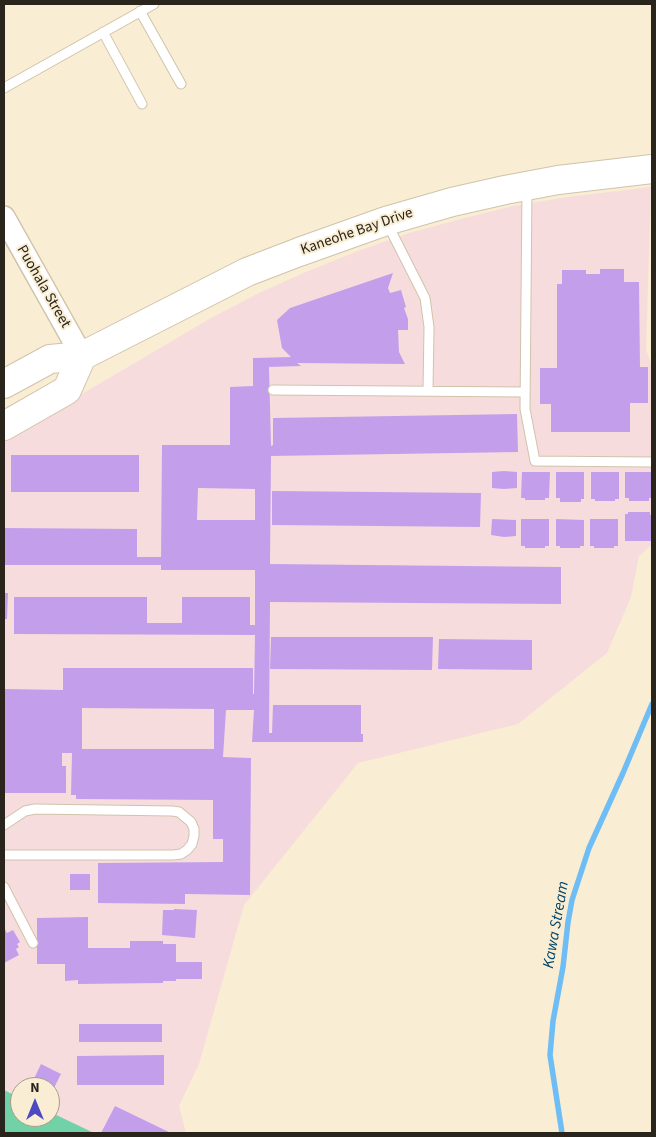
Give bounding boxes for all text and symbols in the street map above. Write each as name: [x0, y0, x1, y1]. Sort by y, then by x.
street label: Kaneohe Bay Drive: [299, 204, 415, 260]
street label: Puohala Street: [12, 242, 74, 332]
water label: Kawa Stream: [540, 880, 574, 970]
north arrow: [10, 1077, 60, 1127]
text: N: [30, 1078, 40, 1098]

